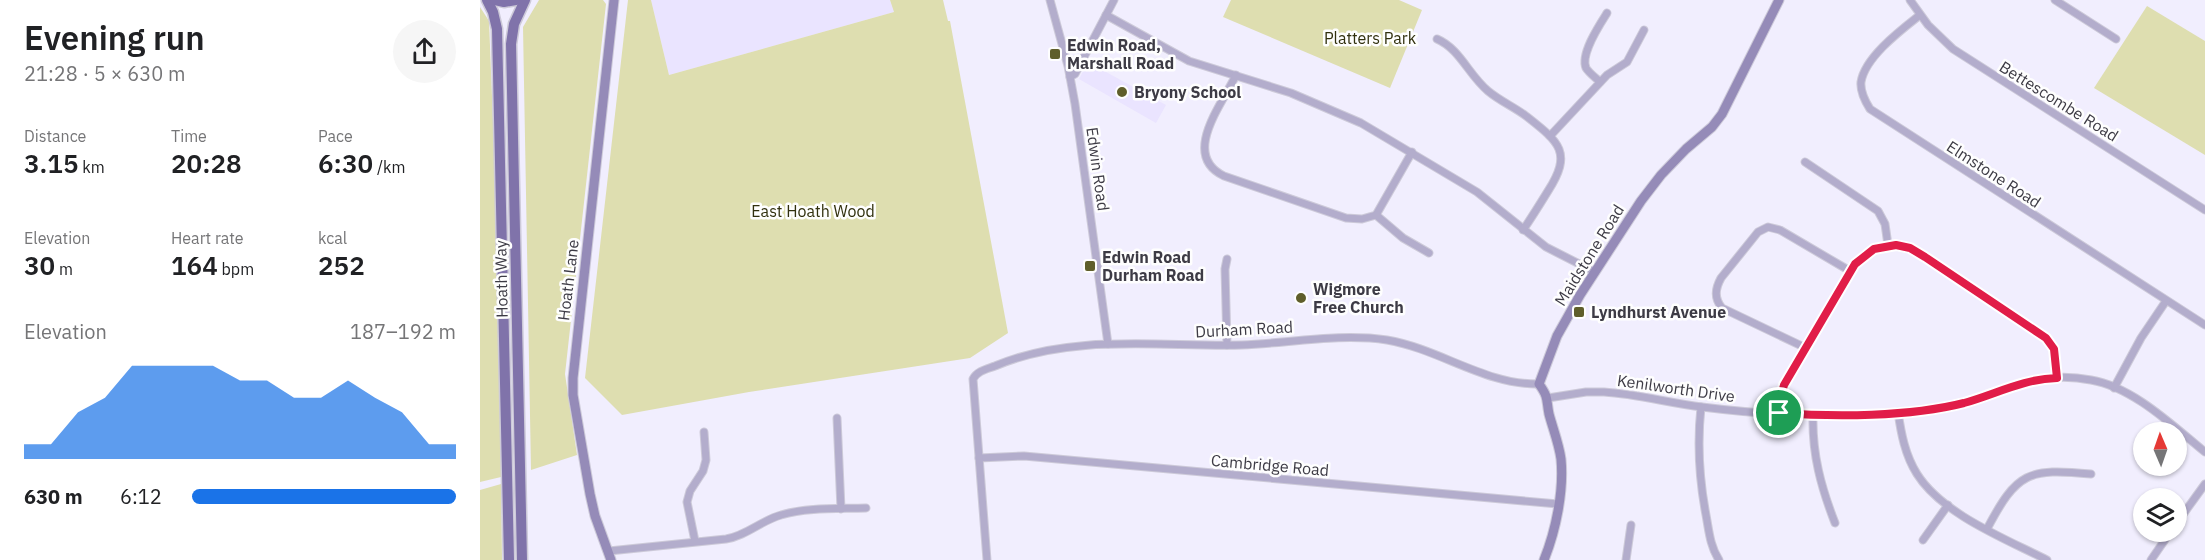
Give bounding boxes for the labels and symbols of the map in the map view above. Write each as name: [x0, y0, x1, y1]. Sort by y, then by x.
park label: Platters Park: [1324, 28, 1417, 48]
place label: Edwin Road, Marshall Road: [1067, 35, 1174, 73]
marker: Edwin Road, Marshall Road: [1048, 47, 1062, 61]
street label: Bettescombe Road: [1996, 56, 2122, 146]
place label: Bryony School: [1134, 82, 1241, 102]
marker: Bryony School: [1115, 85, 1129, 99]
street label: Edwin Road: [1082, 126, 1114, 212]
street label: Elmstone Road: [1943, 136, 2045, 212]
park label: East Hoath Wood: [751, 201, 875, 221]
street label: Maidstone Road: [1550, 201, 1628, 309]
street label: Hoath Lane: [553, 238, 583, 322]
street label: Hoath Way: [490, 240, 512, 318]
place label: Edwin Road Durham Road: [1102, 247, 1204, 285]
marker: Edwin Road Durham Road: [1083, 259, 1097, 273]
place label: Wigmore Free Church: [1313, 279, 1404, 317]
marker: Wigmore Free Church: [1294, 291, 1308, 305]
place label: Lyndhurst Avenue: [1591, 302, 1726, 322]
marker: Lyndhurst Avenue: [1572, 305, 1586, 319]
street label: Durham Road: [1195, 316, 1293, 342]
street label: Kenilworth Drive: [1616, 370, 1736, 406]
pin: [1753, 387, 1804, 438]
north arrow: [2133, 422, 2187, 476]
street label: Cambridge Road: [1210, 450, 1330, 480]

